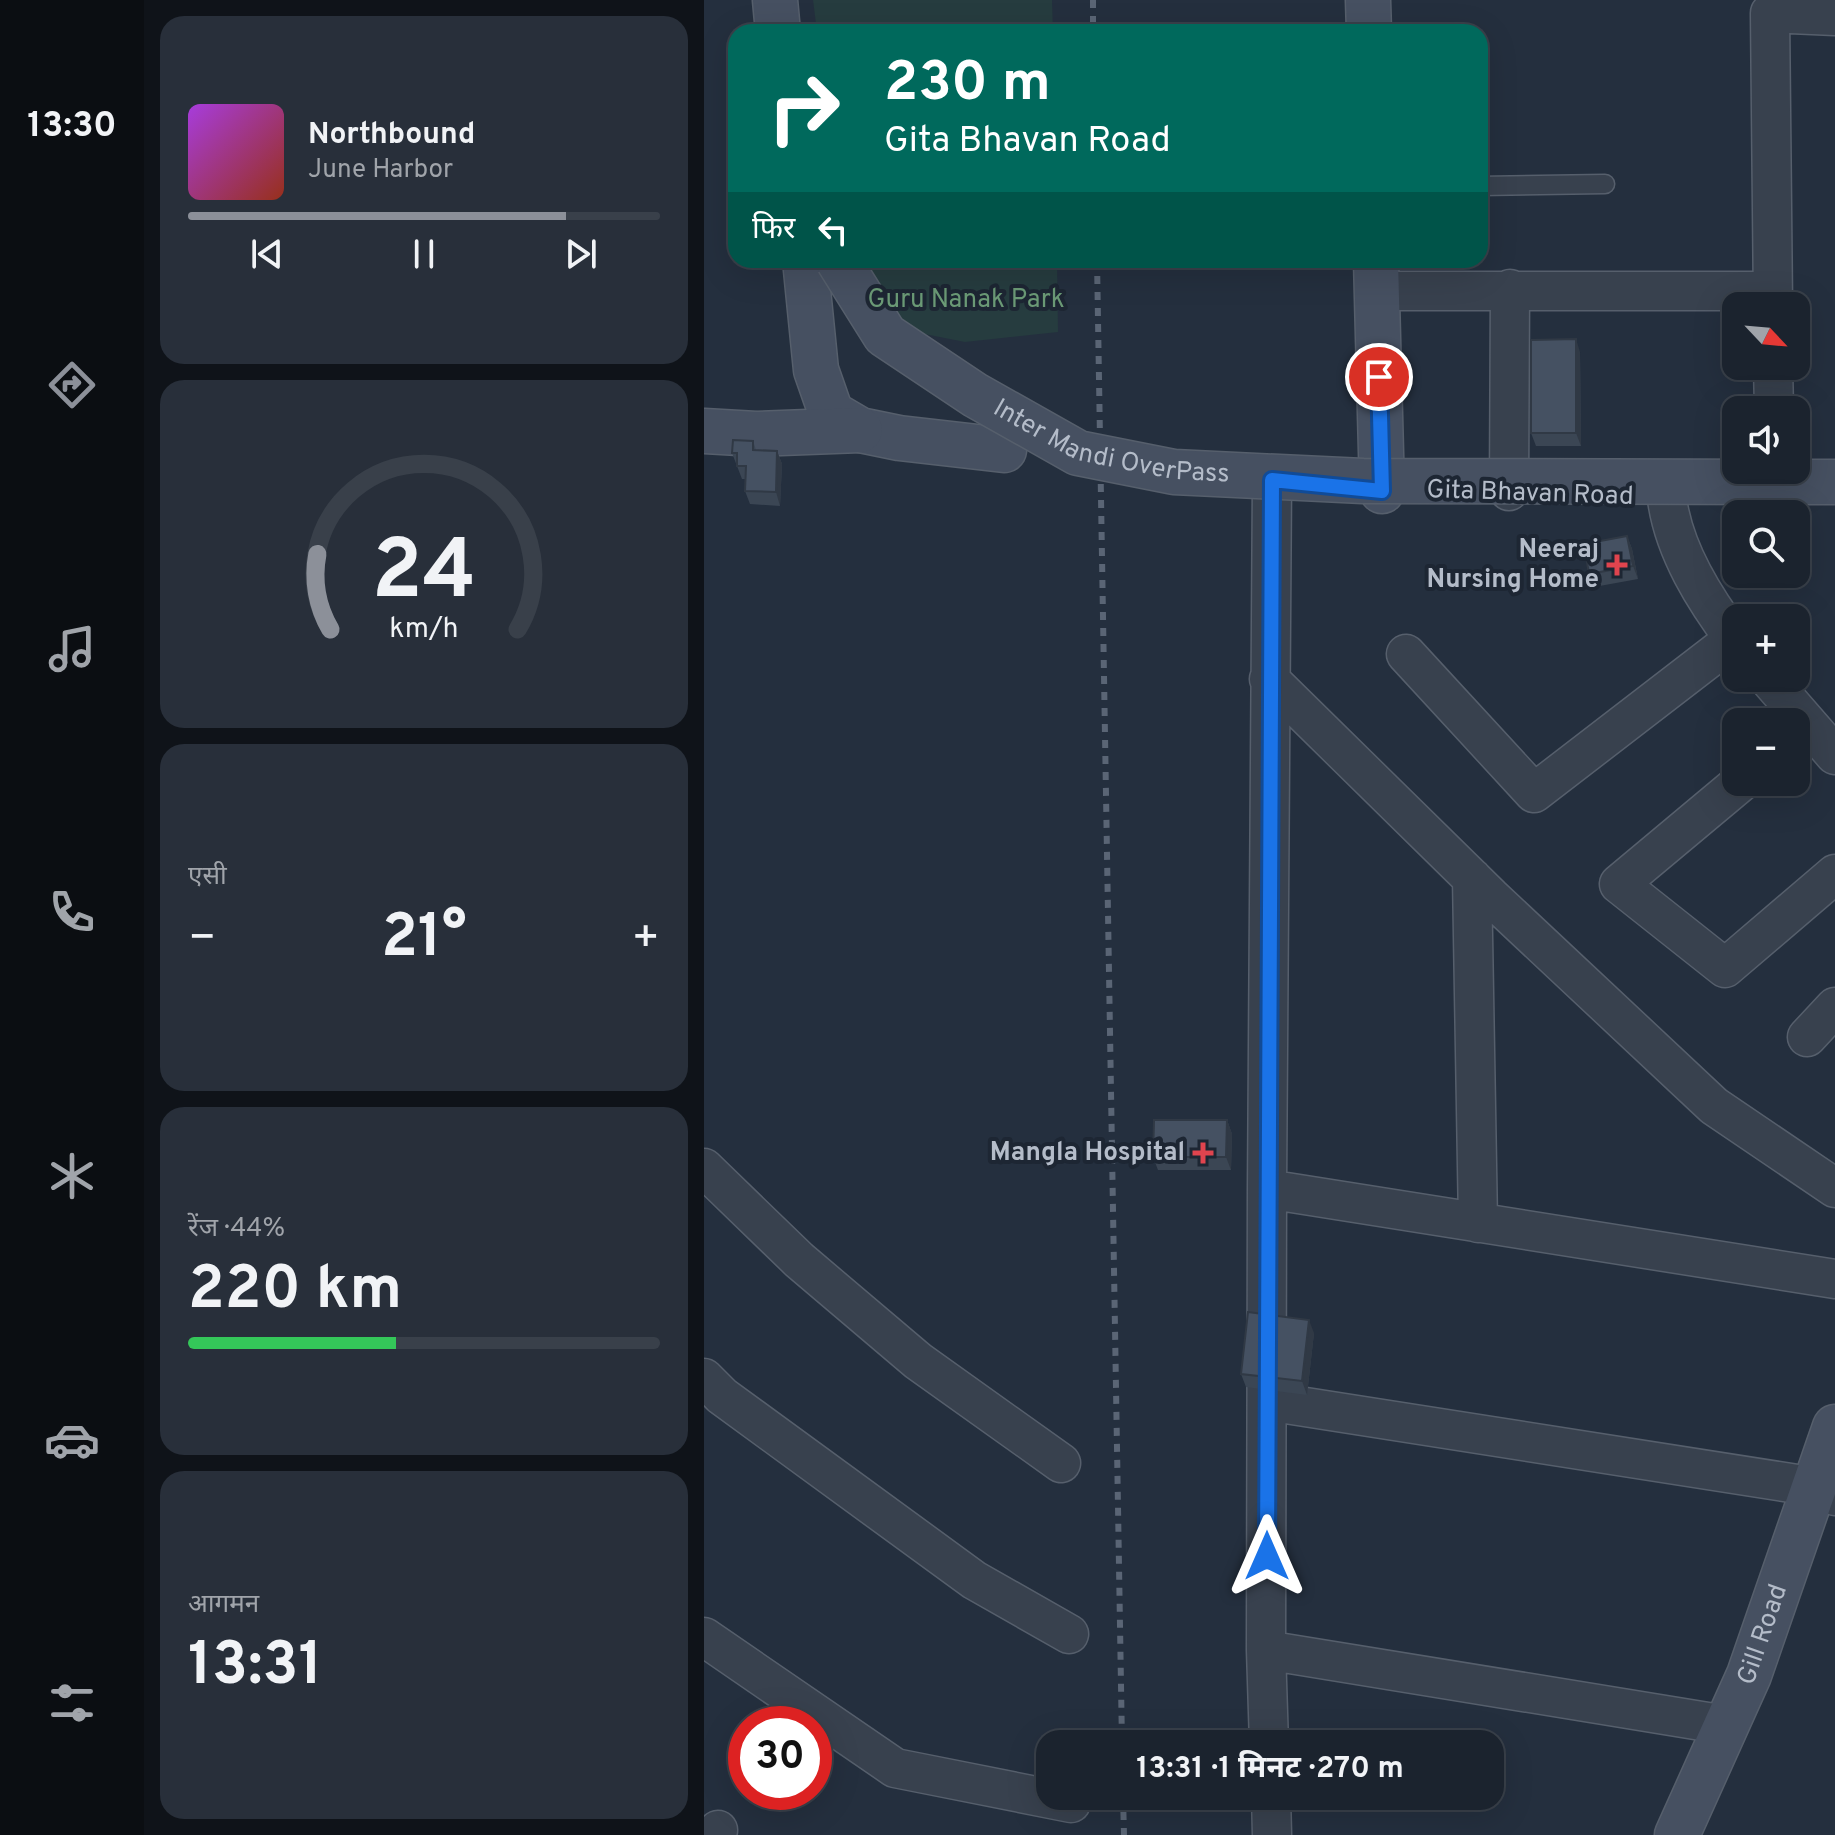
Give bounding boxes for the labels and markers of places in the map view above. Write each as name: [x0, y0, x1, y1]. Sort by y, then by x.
pin: [1345, 343, 1413, 411]
place label: Neeraj Nursing Home: [1427, 534, 1599, 597]
marker: Neeraj Nursing Home: [1606, 554, 1628, 576]
place label: Mangla Hospital: [990, 1137, 1185, 1170]
marker: Mangla Hospital: [1192, 1142, 1214, 1164]

